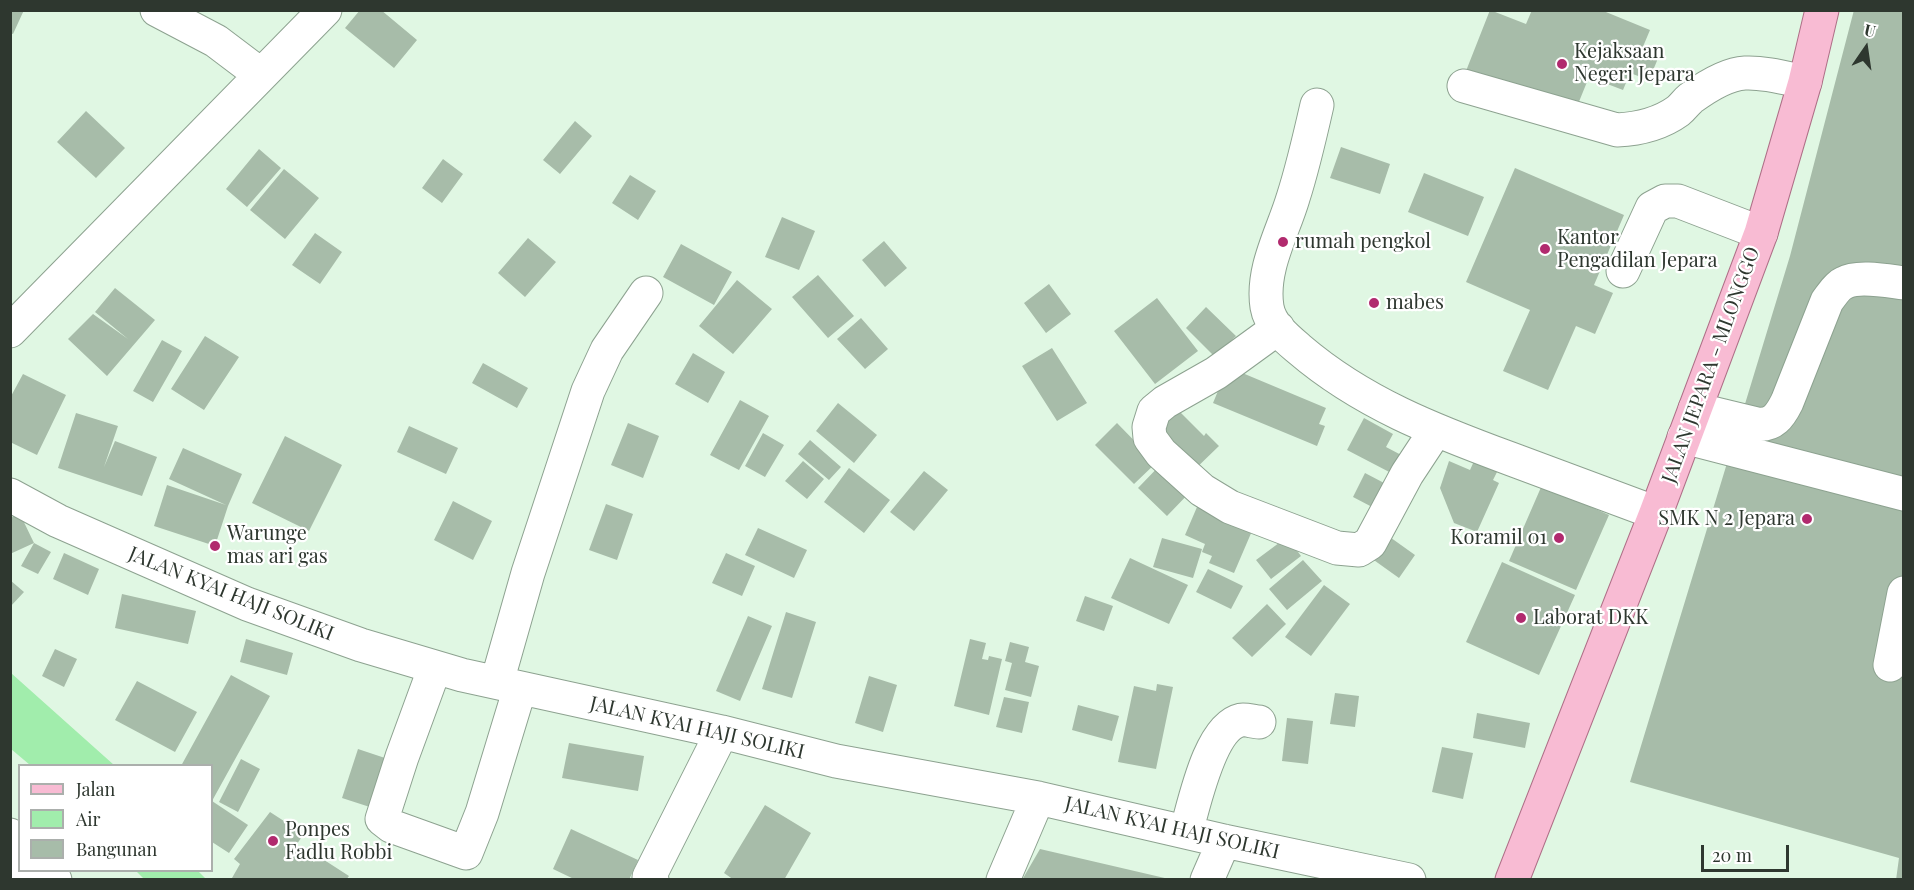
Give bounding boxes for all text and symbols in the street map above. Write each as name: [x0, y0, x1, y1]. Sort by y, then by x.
north arrow: [1836, 18, 1896, 78]
text: U: [1862, 19, 1878, 41]
place label: Kejaksaan Negeri Jepara: [1574, 40, 1695, 87]
marker: Kejaksaan Negeri Jepara: [1555, 57, 1569, 71]
place label: Kantor Pengadilan Jepara: [1557, 226, 1717, 273]
place label: rumah pengkol: [1295, 230, 1431, 254]
marker: rumah pengkol: [1276, 235, 1290, 249]
marker: Kantor Pengadilan Jepara: [1538, 242, 1552, 256]
street label: JALAN JEPARA - MLONGGO: [1657, 244, 1765, 486]
place label: mabes: [1386, 291, 1444, 315]
marker: mabes: [1367, 296, 1381, 310]
place label: SMK N 2 Jepara: [1658, 507, 1795, 531]
marker: SMK N 2 Jepara: [1800, 512, 1814, 526]
place label: Warunge mas ari gas: [227, 522, 328, 569]
place label: Koramil 01: [1450, 526, 1547, 550]
marker: Koramil 01: [1552, 531, 1566, 545]
marker: Warunge mas ari gas: [208, 539, 222, 553]
street label: JALAN KYAI HAJI SOLIKI: [125, 542, 337, 646]
place label: Laborat DKK: [1533, 606, 1648, 630]
marker: Laborat DKK: [1514, 611, 1528, 625]
street label: JALAN KYAI HAJI SOLIKI: [587, 692, 807, 764]
legend: [18, 764, 213, 872]
text: Jalan: [76, 777, 115, 801]
street label: JALAN KYAI HAJI SOLIKI: [1062, 792, 1282, 864]
text: Air: [76, 807, 101, 831]
place label: Ponpes Fadlu Robbi: [285, 818, 392, 865]
scale bar: [1704, 833, 1792, 871]
marker: Ponpes Fadlu Robbi: [266, 834, 280, 848]
text: Bangunan: [76, 837, 157, 861]
text: 20 m: [1712, 843, 1752, 867]

